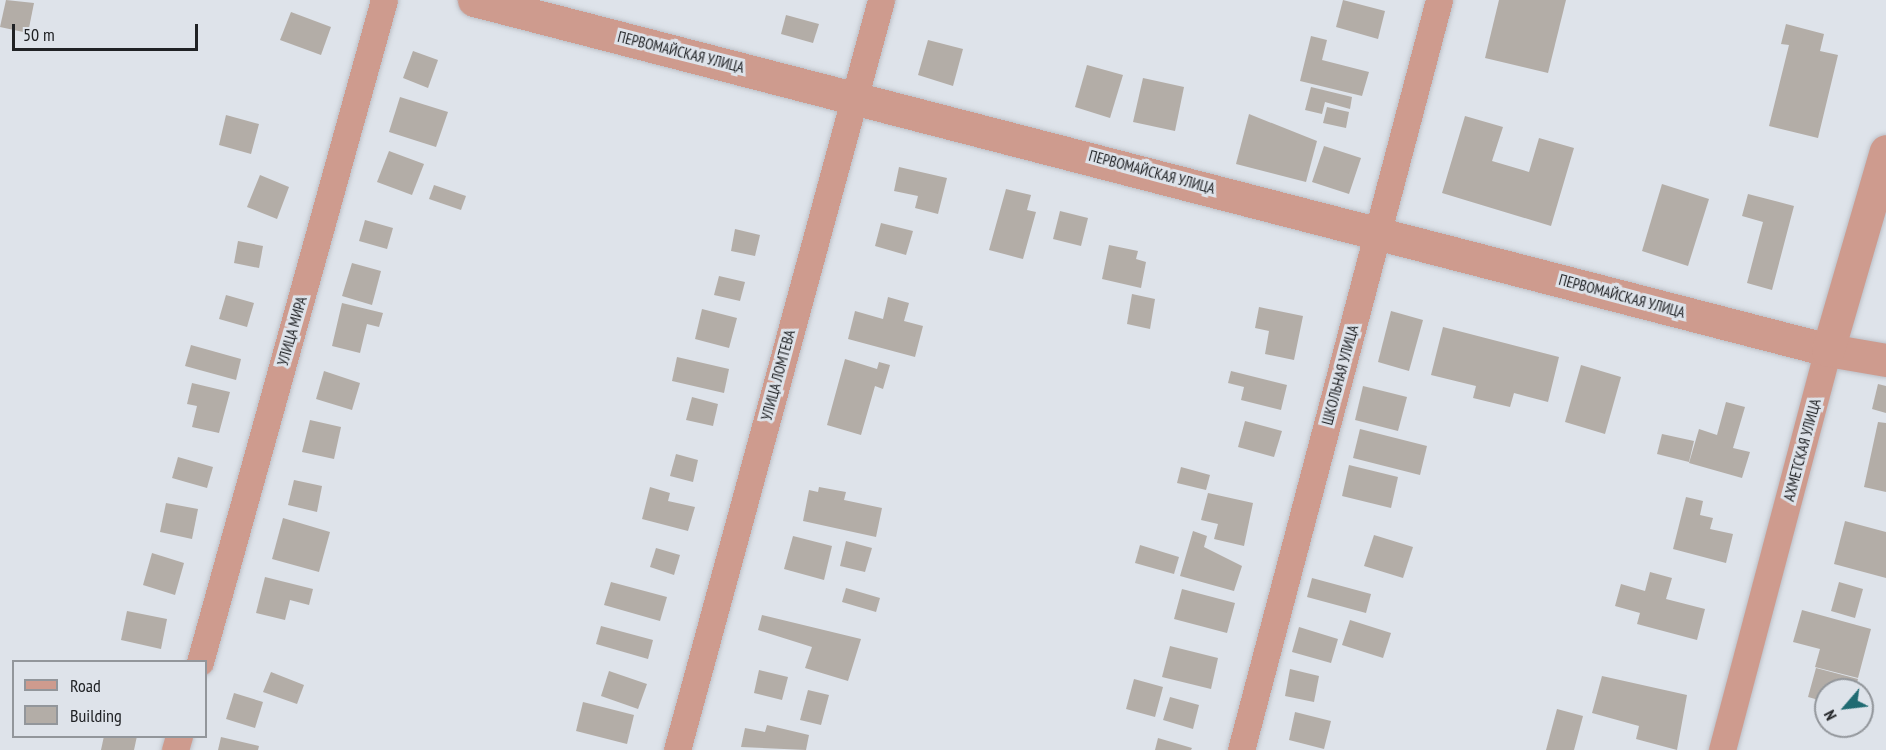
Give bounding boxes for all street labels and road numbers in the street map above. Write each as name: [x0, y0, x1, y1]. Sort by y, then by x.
street label: ПЕРВОМАЙСКАЯ УЛИЦА: [616, 28, 746, 76]
street label: ПЕРВОМАЙСКАЯ УЛИЦА: [1087, 146, 1217, 198]
street label: ПЕРВОМАЙСКАЯ УЛИЦА: [1557, 270, 1687, 322]
street label: УЛИЦА МИРА: [273, 294, 311, 368]
street label: ШКОЛЬНАЯ УЛИЦА: [1318, 323, 1362, 427]
street label: УЛИЦА ЛОМТЕВА: [757, 328, 799, 422]
street label: АХМЕТСКАЯ УЛИЦА: [1780, 397, 1824, 503]

